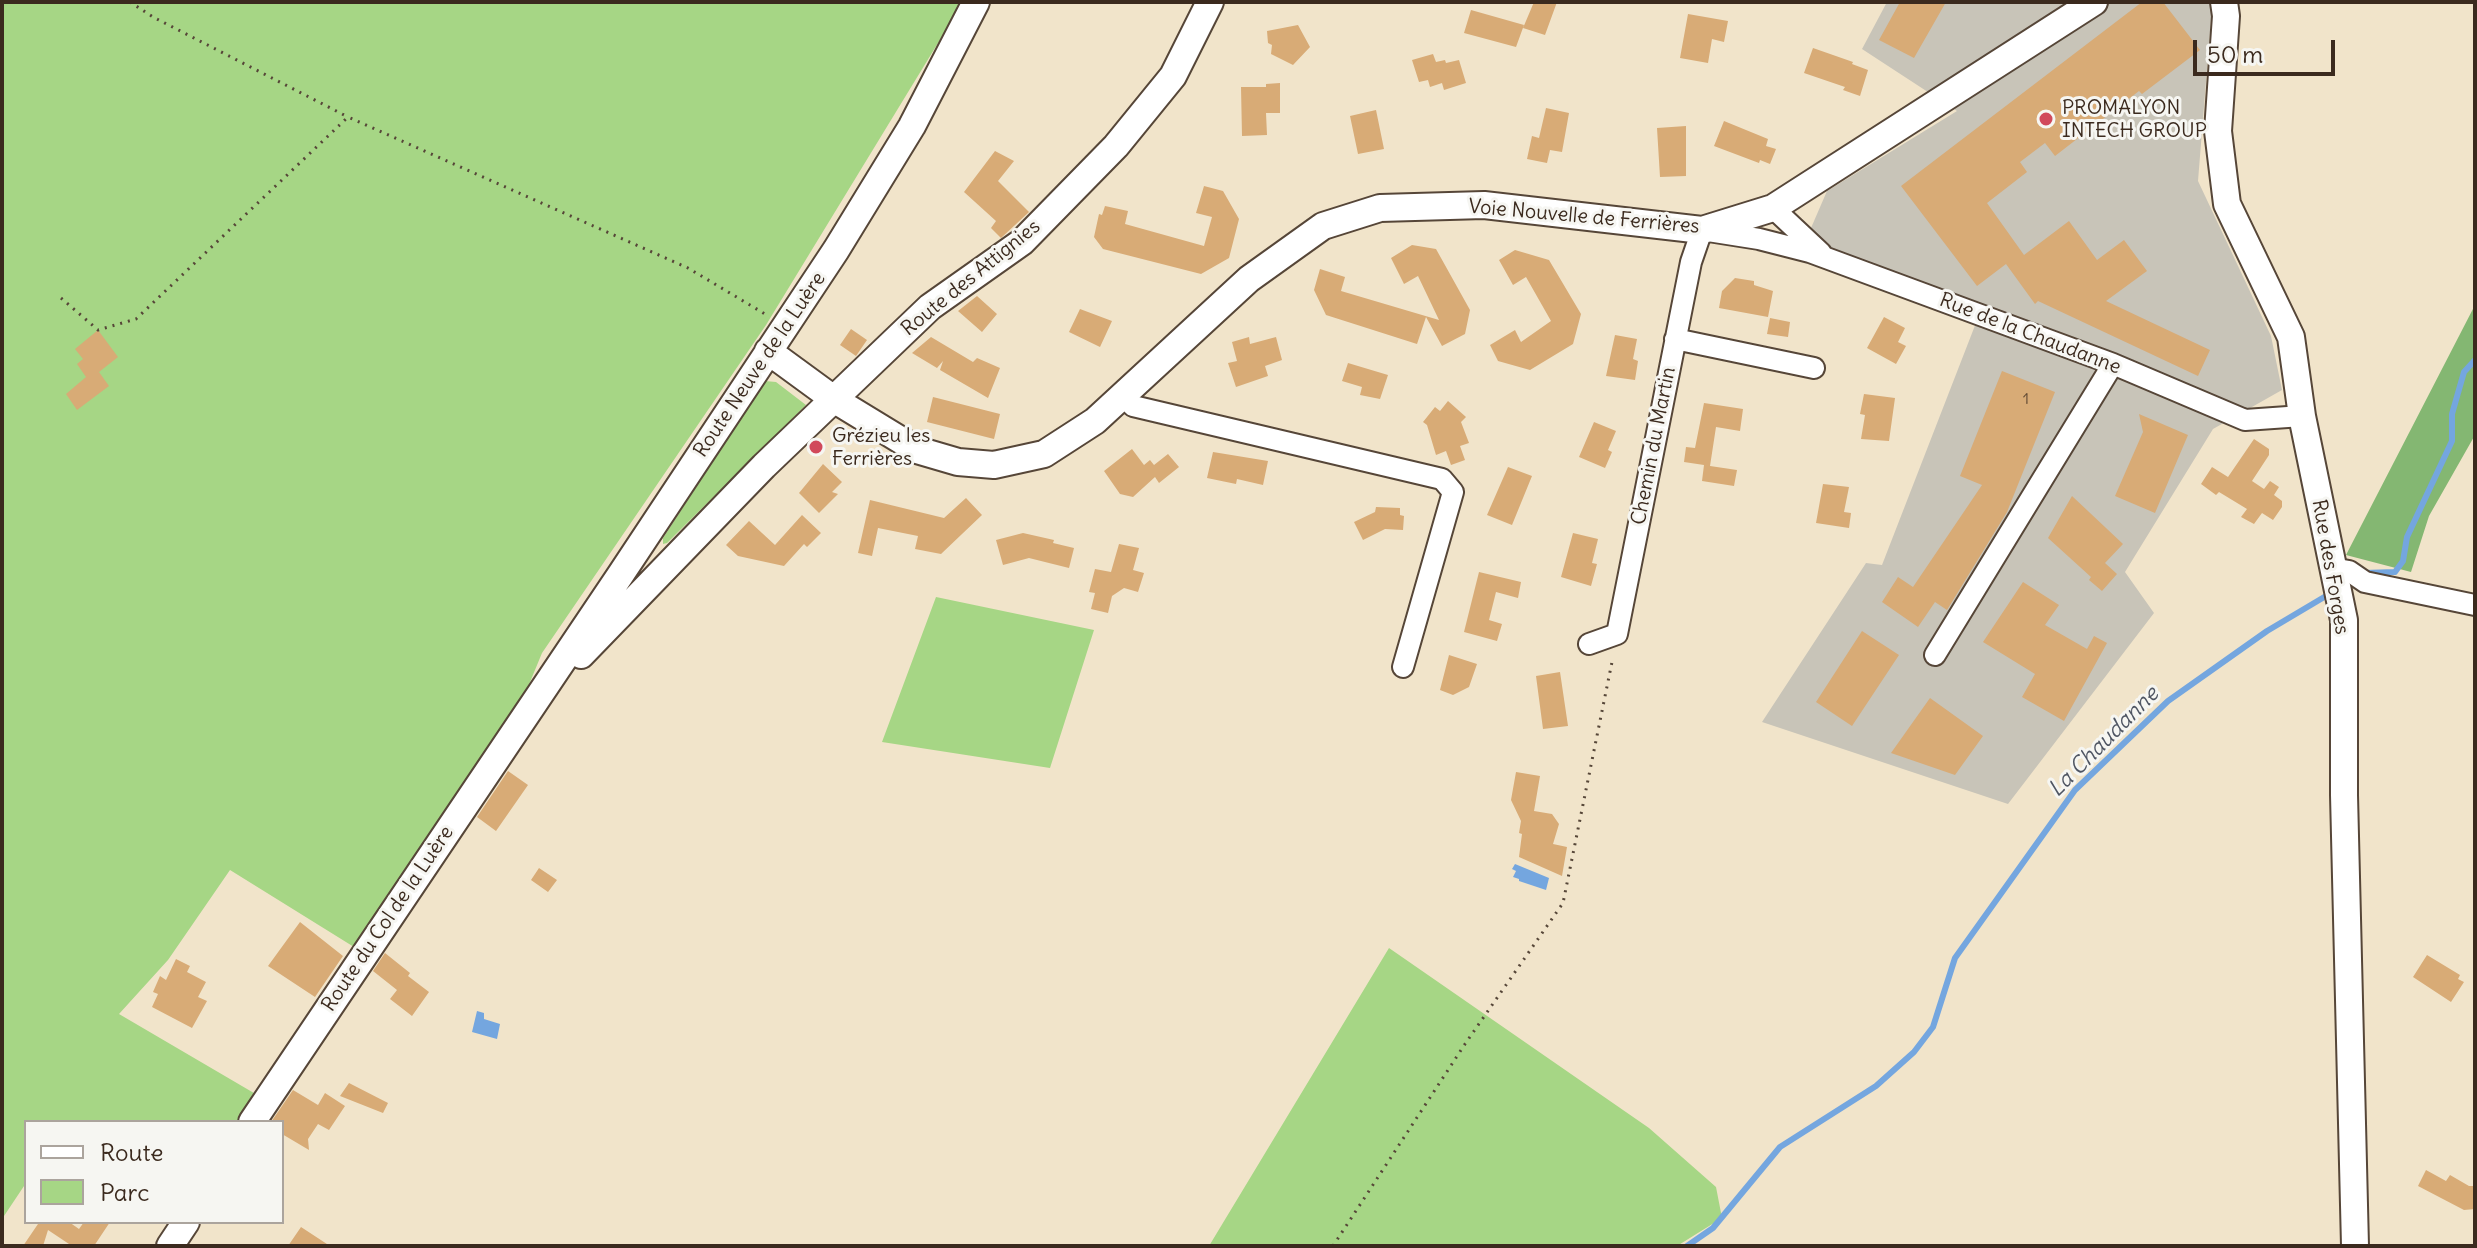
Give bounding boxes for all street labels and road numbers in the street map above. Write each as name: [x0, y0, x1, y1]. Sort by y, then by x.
street label: Voie Nouvelle de Ferrières: [1468, 195, 1700, 239]
street label: Route des Attignies: [897, 215, 1045, 341]
street label: Route Neuve de la Luère: [689, 268, 831, 462]
street label: Rue de la Chaudanne: [1936, 288, 2124, 380]
street label: Chemin du Martin: [1627, 365, 1681, 527]
street label: Rue des Forges: [2306, 498, 2354, 636]
street label: Route du Col de la Luère: [317, 822, 459, 1016]

